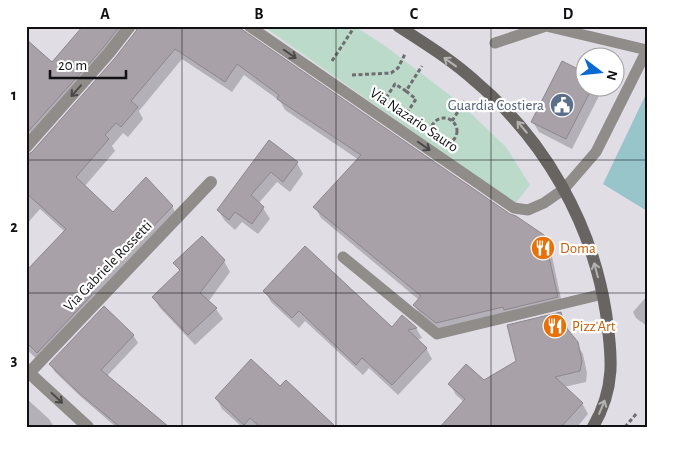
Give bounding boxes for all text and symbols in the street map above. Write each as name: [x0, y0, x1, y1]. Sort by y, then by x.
text: A: [100, 6, 110, 22]
text: B: [254, 6, 264, 22]
text: C: [410, 6, 419, 22]
text: D: [563, 6, 574, 22]
scale bar: [50, 48, 126, 80]
north arrow: [576, 48, 626, 98]
one-way arrow: [282, 49, 296, 59]
one-way arrow: [443, 57, 457, 67]
text: 20 m: [58, 58, 87, 73]
text: N: [603, 69, 620, 82]
one-way arrow: [70, 84, 82, 97]
street label: Via Nazario Sauro: [367, 85, 461, 155]
text: 1: [11, 87, 17, 103]
public building icon: Guardia Costiera: [549, 92, 575, 118]
place label: Guardia Costiera: [448, 98, 544, 113]
one-way arrow: [516, 121, 527, 134]
one-way arrow: [416, 141, 430, 151]
street label: Via Gabriele Rossetti: [61, 218, 155, 314]
text: 2: [10, 219, 18, 235]
restaurant icon: Doma: [530, 235, 556, 261]
place label: Doma: [560, 241, 596, 256]
one-way arrow: [591, 262, 601, 278]
restaurant icon: Pizz'Art: [542, 313, 568, 339]
place label: Pizz'Art: [572, 319, 616, 334]
text: 3: [11, 352, 18, 368]
one-way arrow: [50, 392, 63, 404]
one-way arrow: [598, 400, 608, 415]

